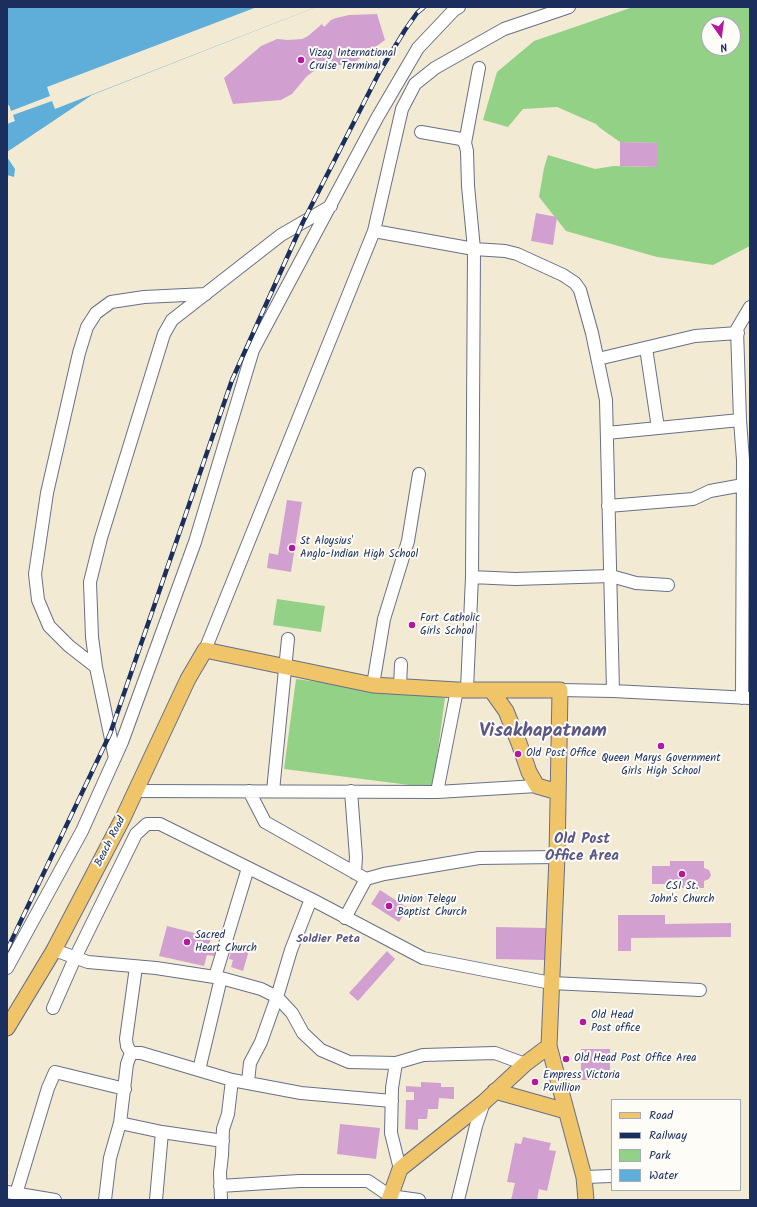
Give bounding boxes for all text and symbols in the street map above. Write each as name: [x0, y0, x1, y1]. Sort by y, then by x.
north arrow: [701, 16, 741, 56]
text: N: [718, 37, 729, 56]
place label: Vizag International Cruise Terminal: [309, 47, 396, 73]
marker: Vizag International Cruise Terminal: [296, 55, 306, 65]
place label: St Aloysius' Anglo-Indian High School: [300, 535, 418, 561]
marker: St Aloysius' Anglo-Indian High School: [287, 543, 297, 553]
place label: Fort Catholic Girls School: [420, 612, 480, 638]
marker: Fort Catholic Girls School: [407, 620, 417, 630]
district label: Visakhapatnam: [479, 722, 607, 744]
marker: Queen Marys Government Girls High School: [656, 741, 666, 751]
place label: Old Post Office: [526, 747, 596, 761]
marker: Old Post Office: [513, 749, 523, 759]
place label: Queen Marys Government Girls High School: [602, 752, 720, 778]
street label: Beach Road: [93, 815, 129, 869]
district label: Old Post Office Area: [545, 831, 619, 866]
marker: CSI St. John's Church: [677, 869, 687, 879]
place label: CSI St. John's Church: [650, 880, 714, 906]
place label: Union Telegu Baptist Church: [397, 893, 467, 919]
marker: Union Telegu Baptist Church: [384, 901, 394, 911]
place label: Sacred Heart Church: [195, 929, 257, 955]
district label: Soldier Peta: [296, 933, 360, 947]
marker: Sacred Heart Church: [182, 937, 192, 947]
place label: Old Head Post office: [591, 1009, 640, 1035]
marker: Old Head Post office: [578, 1017, 588, 1027]
place label: Old Head Post Office Area: [574, 1052, 696, 1066]
marker: Old Head Post Office Area: [561, 1054, 571, 1064]
place label: Empress Victoria Pavillion: [543, 1069, 620, 1095]
marker: Empress Victoria Pavillion: [530, 1077, 540, 1087]
legend: [611, 1099, 741, 1191]
text: Road: [649, 1106, 673, 1125]
text: Railway: [649, 1126, 687, 1145]
text: Park: [649, 1146, 671, 1165]
text: Water: [649, 1166, 678, 1185]

